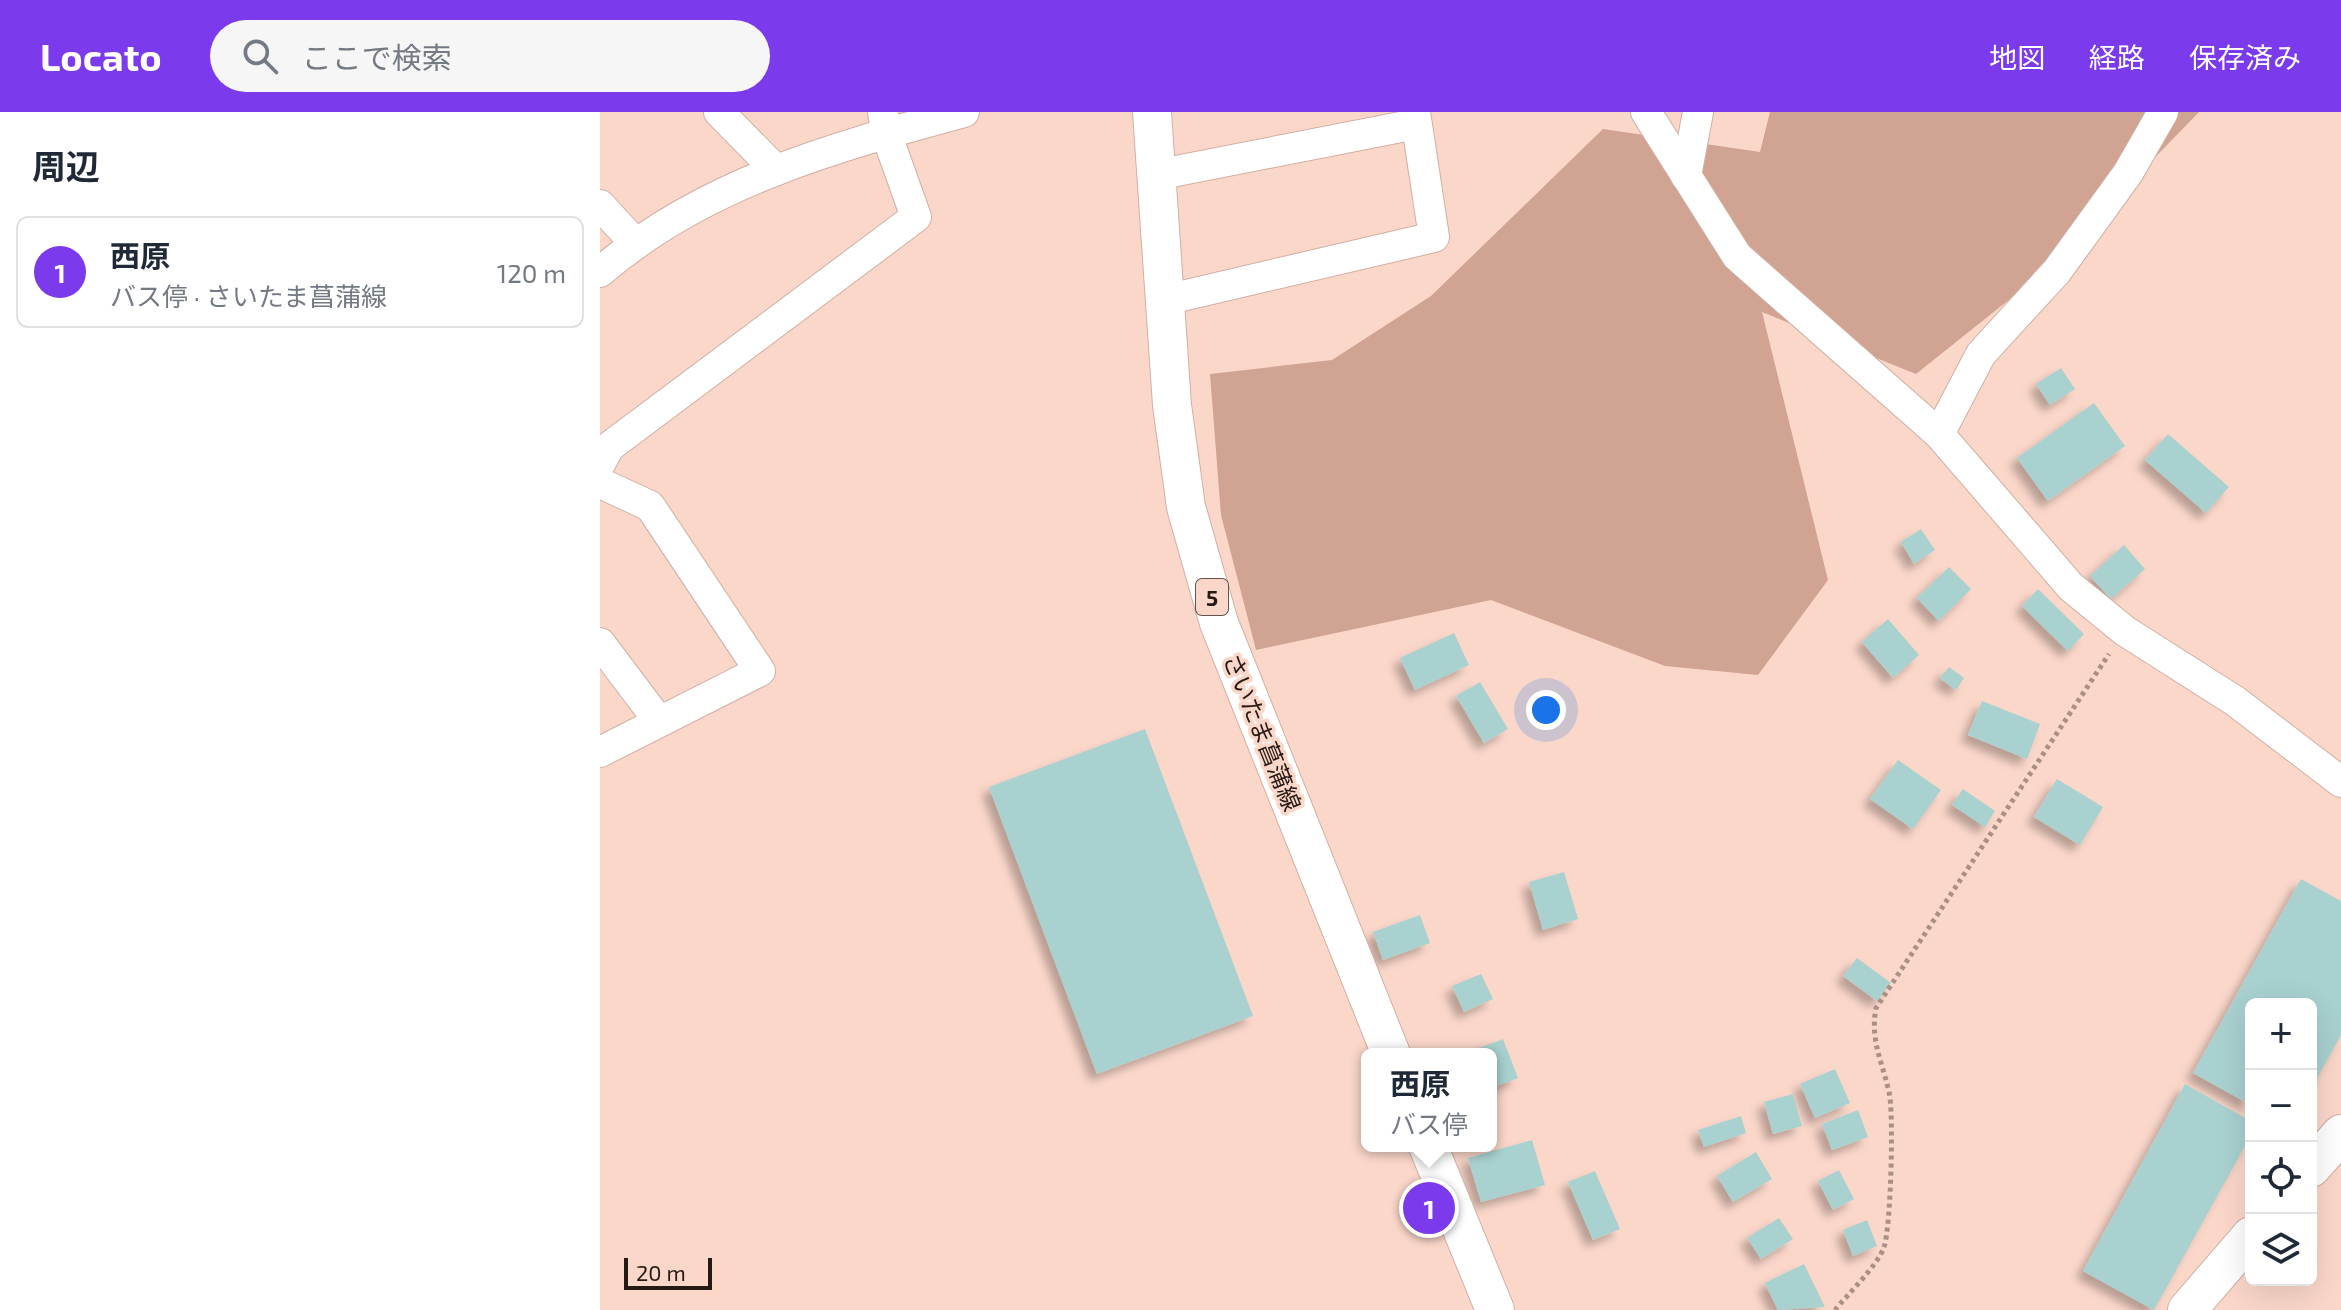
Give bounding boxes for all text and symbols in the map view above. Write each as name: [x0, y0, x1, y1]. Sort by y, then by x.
search box: [210, 20, 770, 92]
text: Locato: [40, 33, 162, 79]
icon: search: [238, 34, 282, 78]
text: ここで検索: [302, 39, 452, 75]
text: 地図: [1989, 40, 2045, 74]
text: 経路: [2089, 40, 2145, 74]
text: 保存済み: [2189, 40, 2301, 74]
text: 周辺: [32, 145, 100, 186]
text: 西原: [110, 237, 170, 273]
text: 1: [54, 257, 66, 288]
text: 120 m: [497, 257, 566, 288]
text: バス停 · さいたま菖蒲線: [110, 280, 387, 311]
road number: 5: [1196, 579, 1228, 615]
street label: さいたま菖蒲線: [1218, 649, 1308, 815]
your location: [1526, 690, 1566, 730]
map controls: [2245, 998, 2317, 1286]
button: +: [2245, 998, 2317, 1070]
popup: [1361, 1048, 1497, 1152]
text: 西原: [1390, 1065, 1450, 1101]
button: −: [2245, 1070, 2317, 1142]
text: バス停: [1390, 1108, 1468, 1139]
button: locate: [2245, 1142, 2317, 1214]
pin: 1: [1403, 1178, 1455, 1238]
button: layers: [2245, 1214, 2317, 1286]
scale bar: [624, 1254, 712, 1290]
text: 20 m: [636, 1259, 686, 1285]

